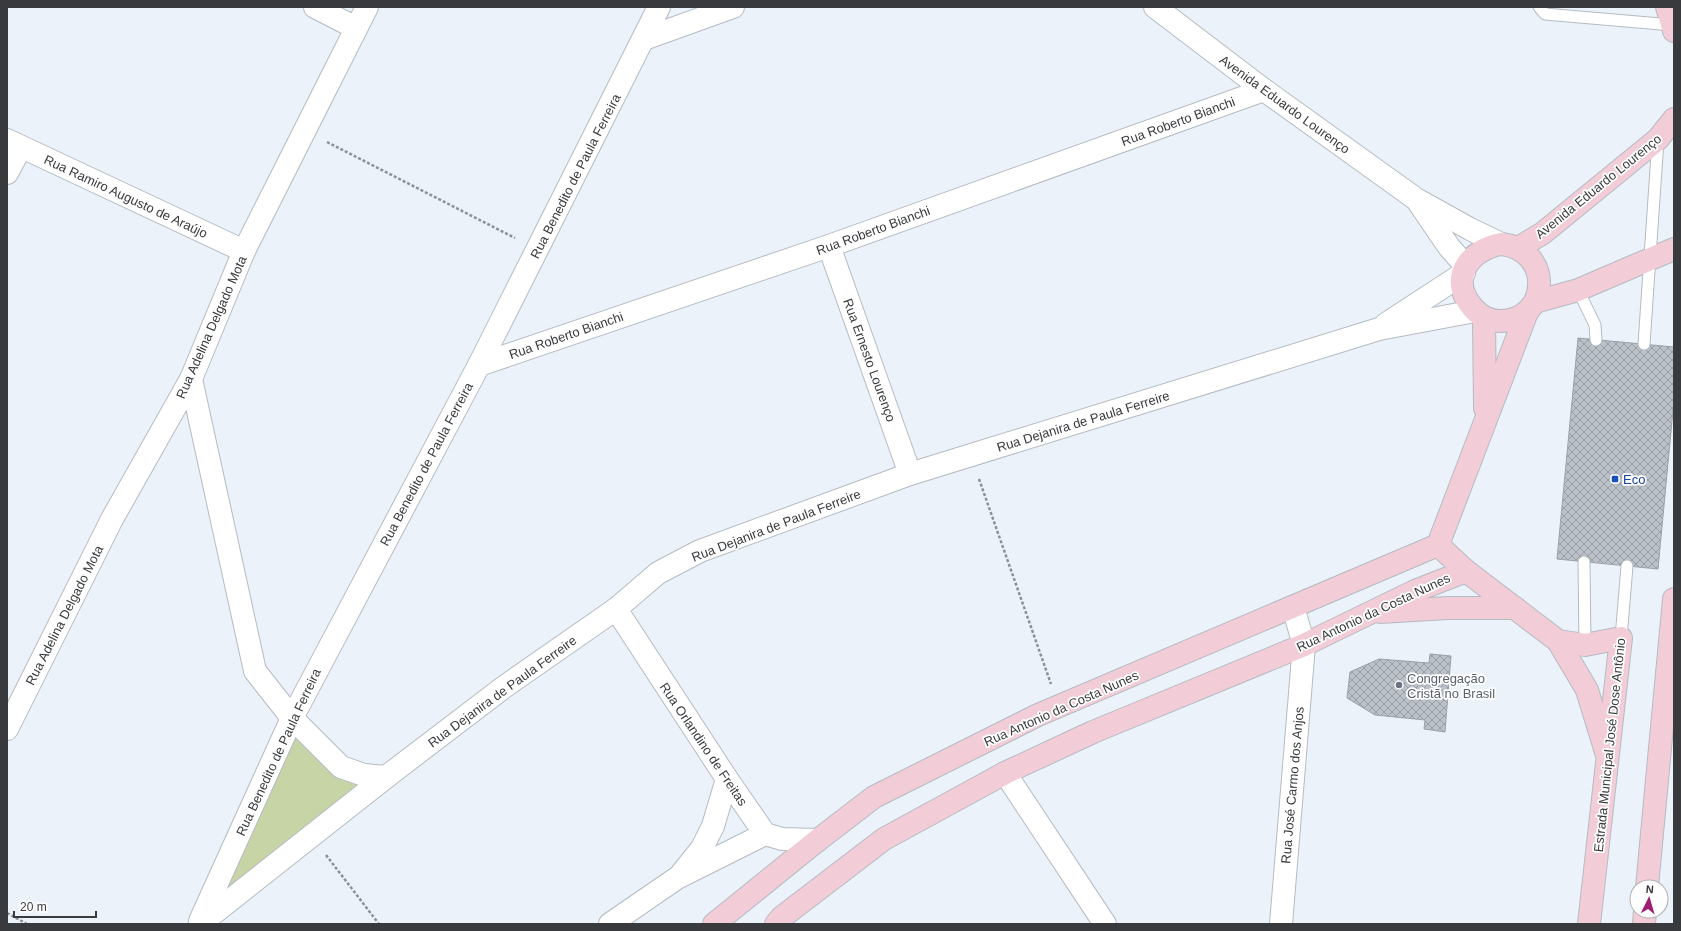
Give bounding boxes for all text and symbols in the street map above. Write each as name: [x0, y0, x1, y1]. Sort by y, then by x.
street label: Avenida Eduardo Lourenço: [1217, 52, 1353, 157]
street label: Rua Benedito de Paula Ferreira: [527, 91, 624, 261]
street label: Rua Roberto Bianchi: [1119, 94, 1237, 149]
street label: Avenida Eduardo Lourenço: [1532, 131, 1664, 242]
street label: Rua Ramiro Augusto de Araújo: [42, 152, 210, 241]
street label: Rua Roberto Bianchi: [814, 203, 932, 258]
street label: Rua Adelina Delgado Mota: [173, 253, 250, 401]
street label: Rua Ernesto Lourenço: [840, 296, 899, 424]
street label: Rua Roberto Bianchi: [507, 309, 625, 362]
street label: Rua Benedito de Paula Ferreira: [377, 379, 476, 548]
street label: Rua Dejanira de Paula Ferreire: [995, 388, 1171, 455]
place label: Eco: [1623, 472, 1645, 487]
marker: Eco: [1610, 474, 1620, 484]
street label: Rua Dejanira de Paula Ferreire: [689, 486, 863, 565]
street label: Rua Adelina Delgado Mota: [23, 542, 107, 688]
street label: Rua Antonio da Costa Nunes: [1294, 570, 1453, 655]
street label: Rua Dejanira de Paula Ferreire: [425, 632, 579, 750]
street label: Estrada Municipal José Dose Antônio: [1591, 637, 1628, 853]
street label: Rua Benedito de Paula Ferreira: [233, 665, 324, 838]
street label: Rua Antonio da Costa Nunes: [982, 667, 1141, 749]
place label: Congregação Cristã no Brasil: [1407, 671, 1495, 701]
street label: Rua Orlandino de Freitas: [657, 680, 751, 809]
marker: Congregação Cristã no Brasil: [1394, 680, 1404, 690]
street label: Rua José Carmo dos Anjos: [1278, 705, 1307, 864]
north arrow: [1629, 879, 1669, 919]
text: N: [1645, 883, 1654, 895]
scale bar: [14, 893, 96, 919]
text: 20 m: [20, 900, 47, 914]

